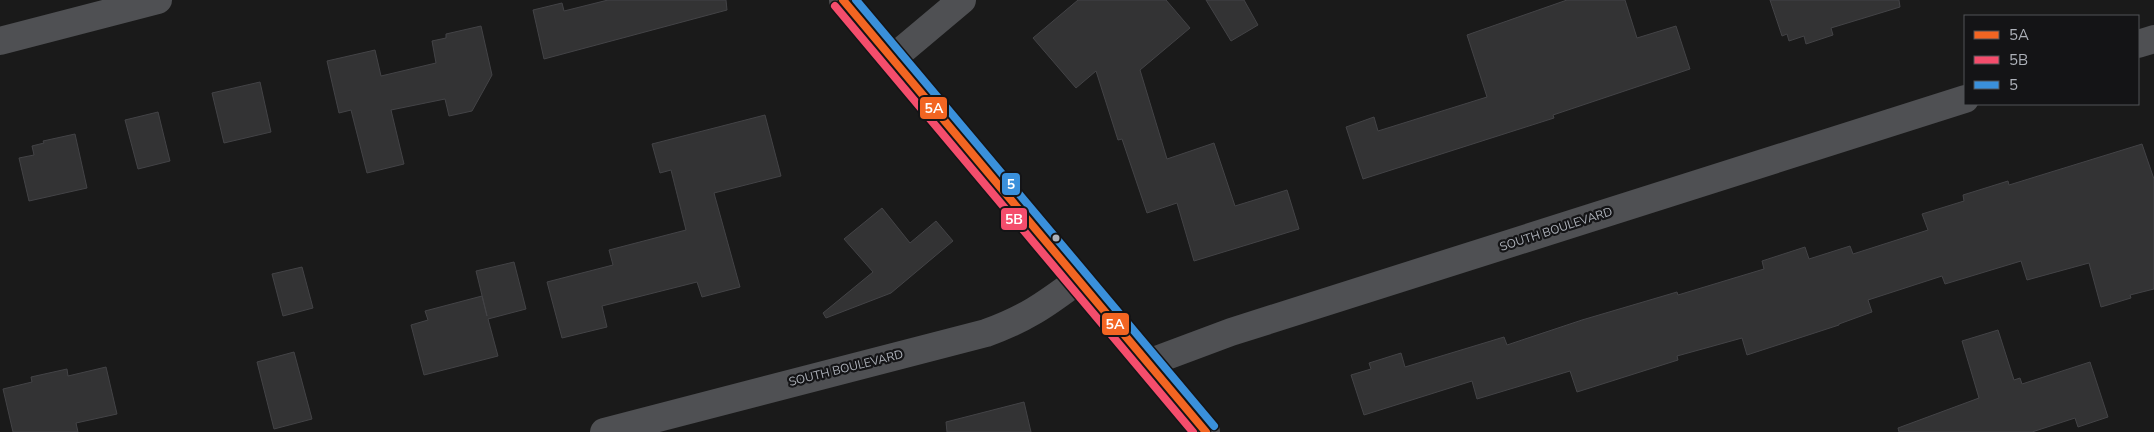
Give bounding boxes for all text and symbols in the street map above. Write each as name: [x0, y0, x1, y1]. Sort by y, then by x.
legend: [1964, 15, 2139, 105]
text: 5A: [2009, 25, 2029, 45]
text: 5B: [2009, 50, 2028, 70]
text: 5: [2009, 75, 2018, 95]
line badge: 5A: [919, 96, 948, 120]
text: 5A: [925, 99, 944, 118]
line badge: 5: [1001, 172, 1021, 196]
text: 5: [1007, 175, 1015, 194]
street label: SOUTH BOULEVARD: [1498, 203, 1614, 255]
line badge: 5B: [1000, 207, 1028, 231]
text: 5B: [1005, 210, 1023, 229]
unlabelled marker: [1051, 233, 1061, 243]
line badge: 5A: [1101, 312, 1130, 336]
text: 5A: [1106, 315, 1125, 334]
street label: SOUTH BOULEVARD: [787, 346, 905, 390]

